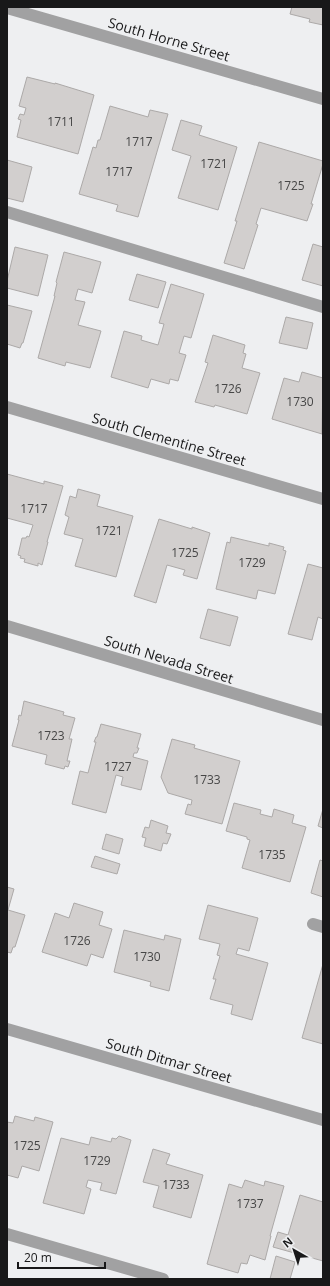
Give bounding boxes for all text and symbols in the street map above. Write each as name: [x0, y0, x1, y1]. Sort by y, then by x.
street label: South Horne Street: [106, 13, 232, 65]
house number: 1711: [47, 113, 75, 130]
house number: 1717: [125, 133, 153, 150]
house number: 1721: [200, 155, 228, 172]
house number: 1717: [105, 163, 133, 180]
house number: 1725: [277, 177, 305, 194]
house number: 1726: [214, 380, 242, 397]
house number: 1730: [286, 393, 314, 410]
street label: South Clementine Street: [90, 408, 248, 470]
house number: 1717: [20, 500, 48, 517]
house number: 1721: [95, 522, 123, 539]
house number: 1725: [171, 544, 199, 561]
house number: 1729: [238, 554, 266, 571]
street label: South Nevada Street: [102, 630, 236, 688]
house number: 1723: [37, 727, 65, 744]
house number: 1727: [104, 758, 132, 775]
house number: 1733: [193, 771, 221, 788]
house number: 1735: [258, 846, 286, 863]
house number: 1726: [63, 932, 91, 949]
house number: 1730: [133, 948, 161, 965]
street label: South Ditmar Street: [104, 1033, 234, 1087]
house number: 1725: [13, 1137, 41, 1154]
house number: 1729: [83, 1152, 111, 1169]
house number: 1733: [162, 1176, 190, 1193]
house number: 1737: [236, 1195, 264, 1212]
north arrow: [274, 1230, 314, 1270]
text: N: [279, 1233, 296, 1250]
scale bar: [18, 1244, 105, 1270]
text: 20 m: [24, 1249, 52, 1266]

